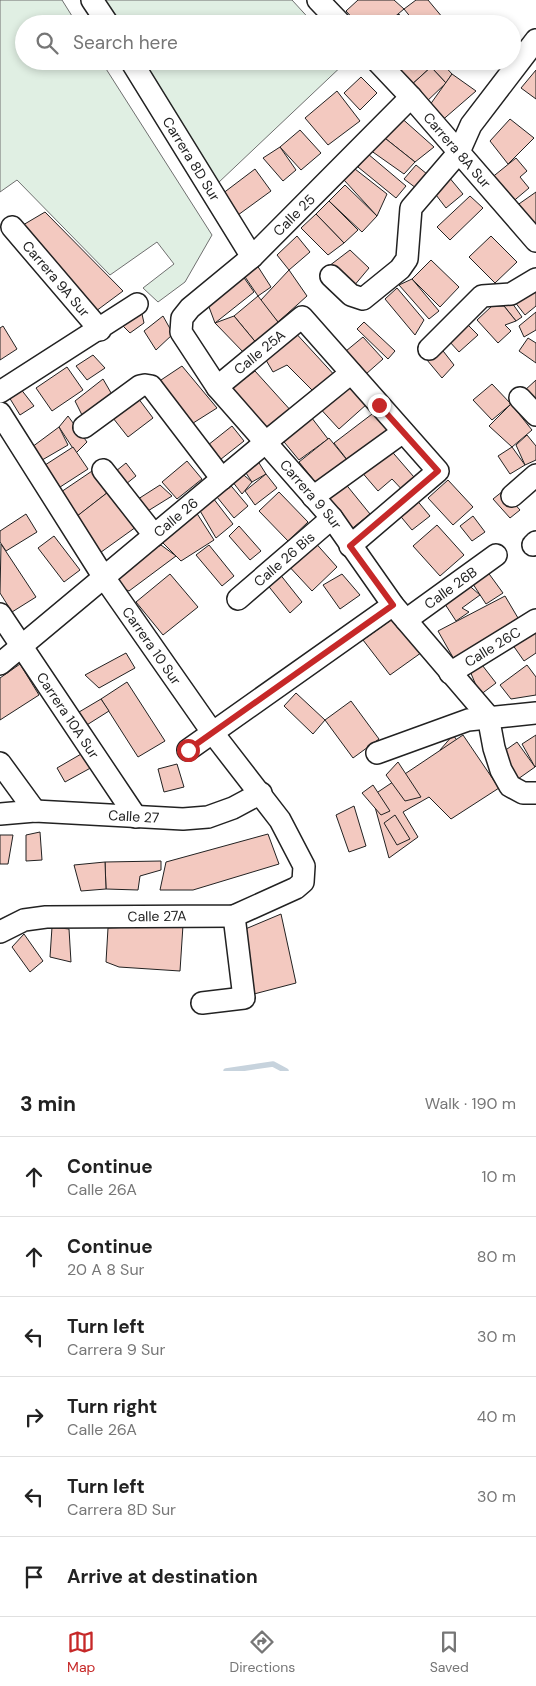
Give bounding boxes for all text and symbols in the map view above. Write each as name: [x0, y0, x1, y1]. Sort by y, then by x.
search box: [15, 15, 521, 70]
icon: search: [33, 29, 61, 57]
text: Search here: [73, 30, 178, 55]
street label: Carrera 8A Sur: [419, 109, 495, 192]
street label: Carrera 8D Sur: [159, 113, 224, 204]
street label: Calle 25: [269, 190, 319, 240]
street label: Carrera 9A Sur: [19, 237, 94, 321]
street label: Calle 25A: [230, 326, 289, 378]
route end: [368, 394, 391, 417]
street label: Carrera 9 Sur: [276, 456, 346, 532]
street label: Calle 26: [150, 494, 202, 541]
street label: Calle 26 Bis: [250, 528, 319, 591]
street label: Calle 26B: [421, 563, 481, 613]
street label: Carrera 10 Sur: [118, 603, 185, 688]
street label: Calle 26C: [461, 623, 524, 671]
street label: Carrera 10A Sur: [33, 669, 103, 762]
route start: [177, 739, 200, 762]
street label: Calle 27: [108, 806, 160, 827]
street label: Calle 27A: [127, 906, 187, 926]
text: 3 min: [20, 1090, 76, 1118]
text: Walk · 190 m: [425, 1093, 516, 1114]
text: Continue: [67, 1154, 153, 1179]
icon: ahead: [20, 1163, 48, 1191]
text: 10 m: [482, 1166, 516, 1187]
text: Calle 26A: [67, 1179, 137, 1200]
text: Continue: [67, 1234, 153, 1259]
icon: ahead: [20, 1243, 48, 1271]
text: 80 m: [477, 1246, 516, 1267]
text: 20 A 8 Sur: [67, 1259, 145, 1280]
text: Turn left: [67, 1314, 145, 1339]
icon: left: [20, 1323, 48, 1351]
text: 30 m: [477, 1326, 516, 1347]
text: Carrera 9 Sur: [67, 1339, 165, 1360]
text: Turn right: [67, 1394, 157, 1419]
icon: right: [20, 1403, 48, 1431]
text: 40 m: [477, 1406, 516, 1427]
text: Calle 26A: [67, 1419, 137, 1440]
text: Turn left: [67, 1474, 145, 1499]
icon: left: [20, 1483, 48, 1511]
text: 30 m: [477, 1486, 516, 1507]
text: Carrera 8D Sur: [67, 1499, 176, 1520]
icon: arrive: [20, 1563, 48, 1591]
text: Arrive at destination: [67, 1564, 258, 1589]
tab: Map: [67, 1628, 95, 1676]
tab: Directions: [230, 1628, 295, 1676]
tab: Saved: [430, 1628, 469, 1676]

